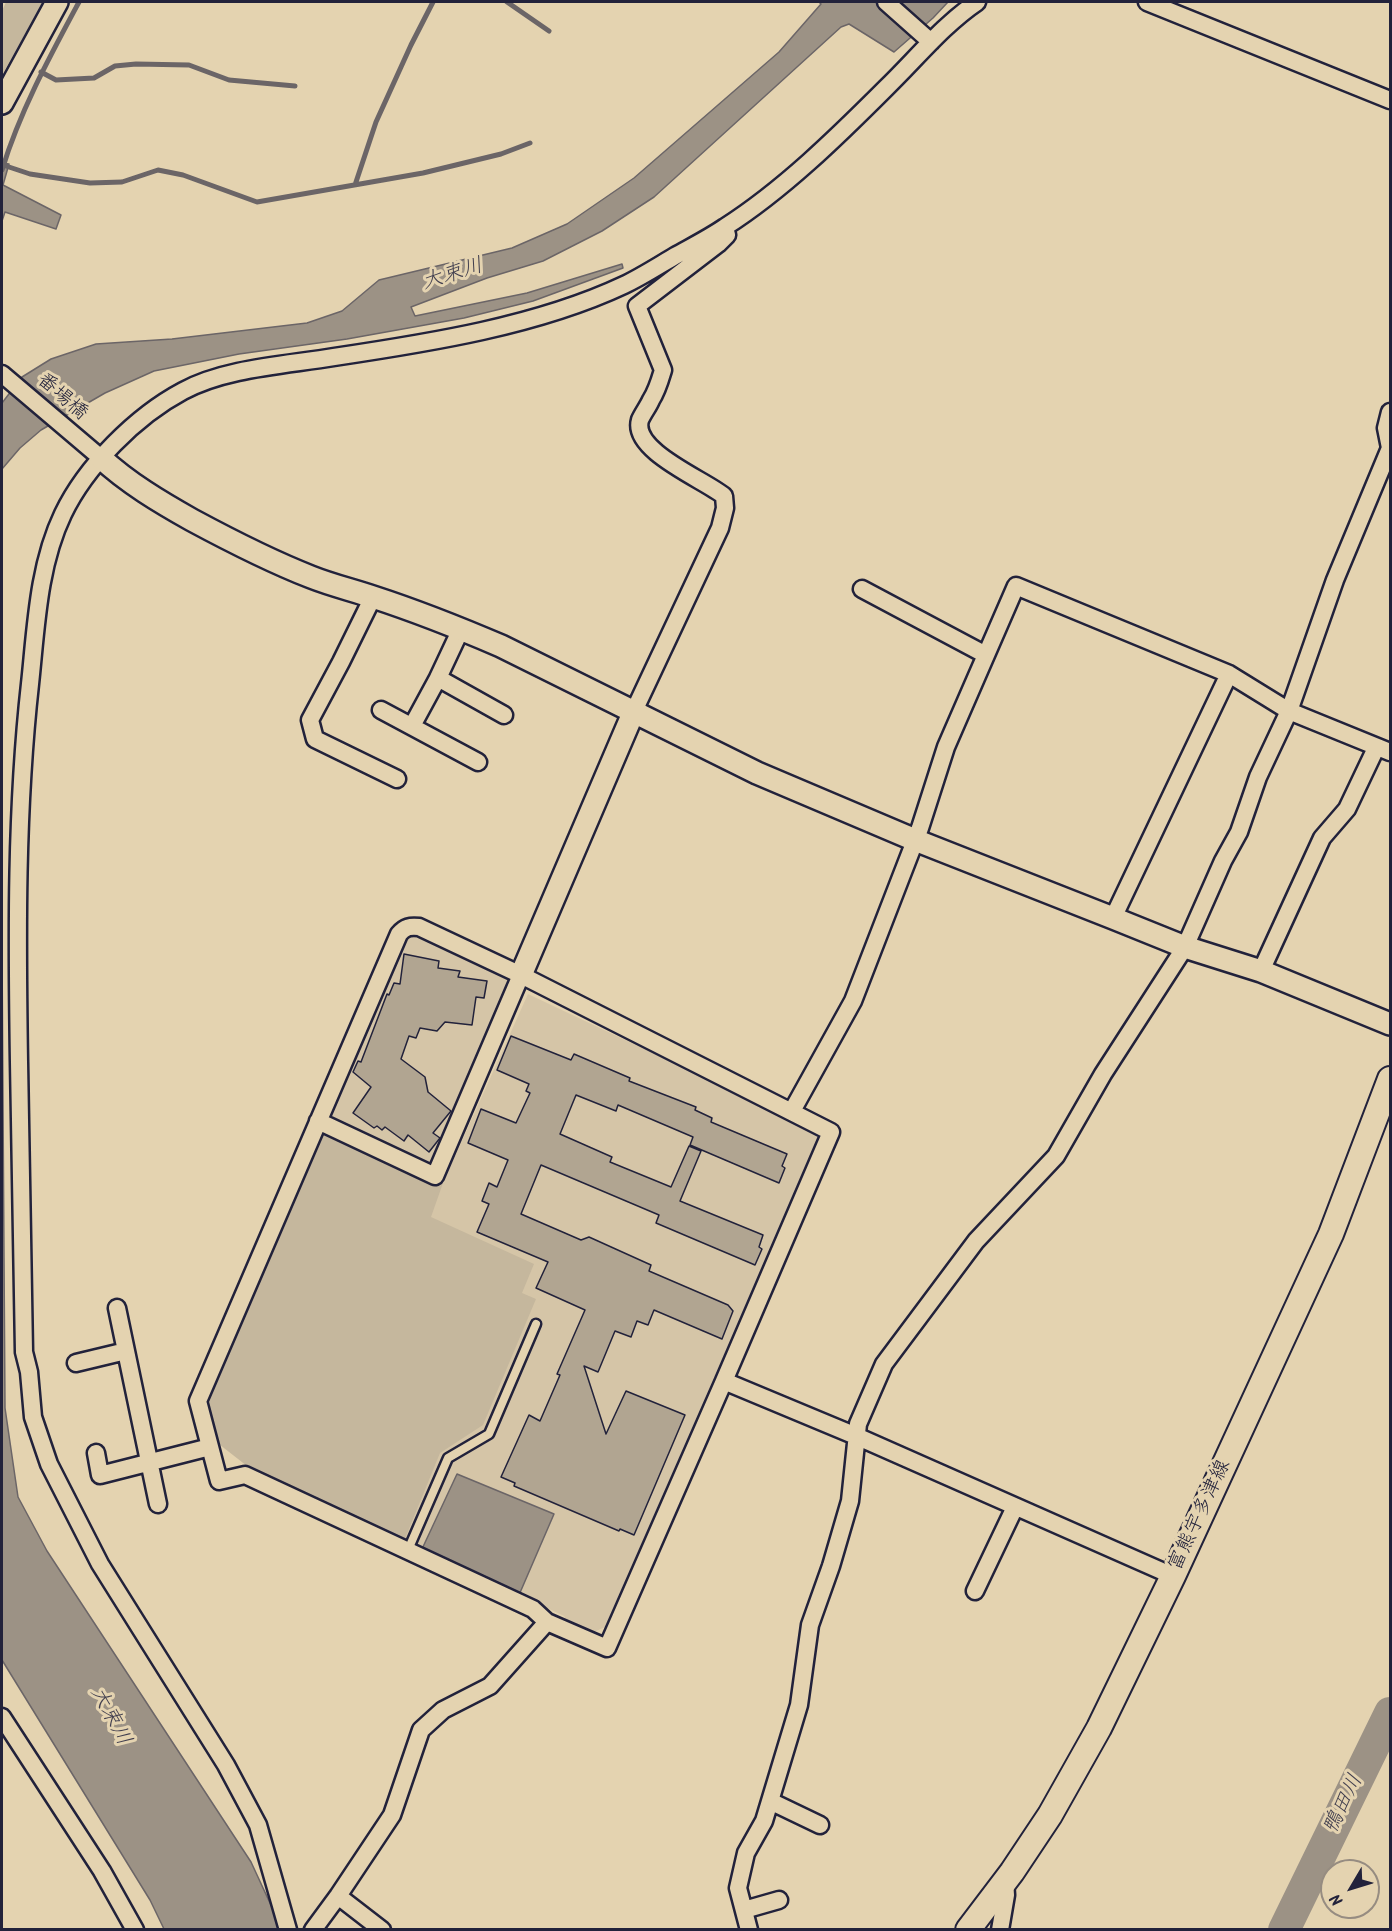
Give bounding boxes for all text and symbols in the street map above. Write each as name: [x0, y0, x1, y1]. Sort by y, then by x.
water label: 大束川: [419, 255, 487, 297]
street label: 番場橋: [30, 369, 92, 427]
street label: 富熊宇多津線: [1165, 1457, 1237, 1575]
water label: 大束川: [83, 1683, 135, 1751]
water label: 鴨田川: [1320, 1771, 1370, 1839]
north arrow: [1320, 1859, 1380, 1919]
text: N: [1324, 1887, 1350, 1911]

